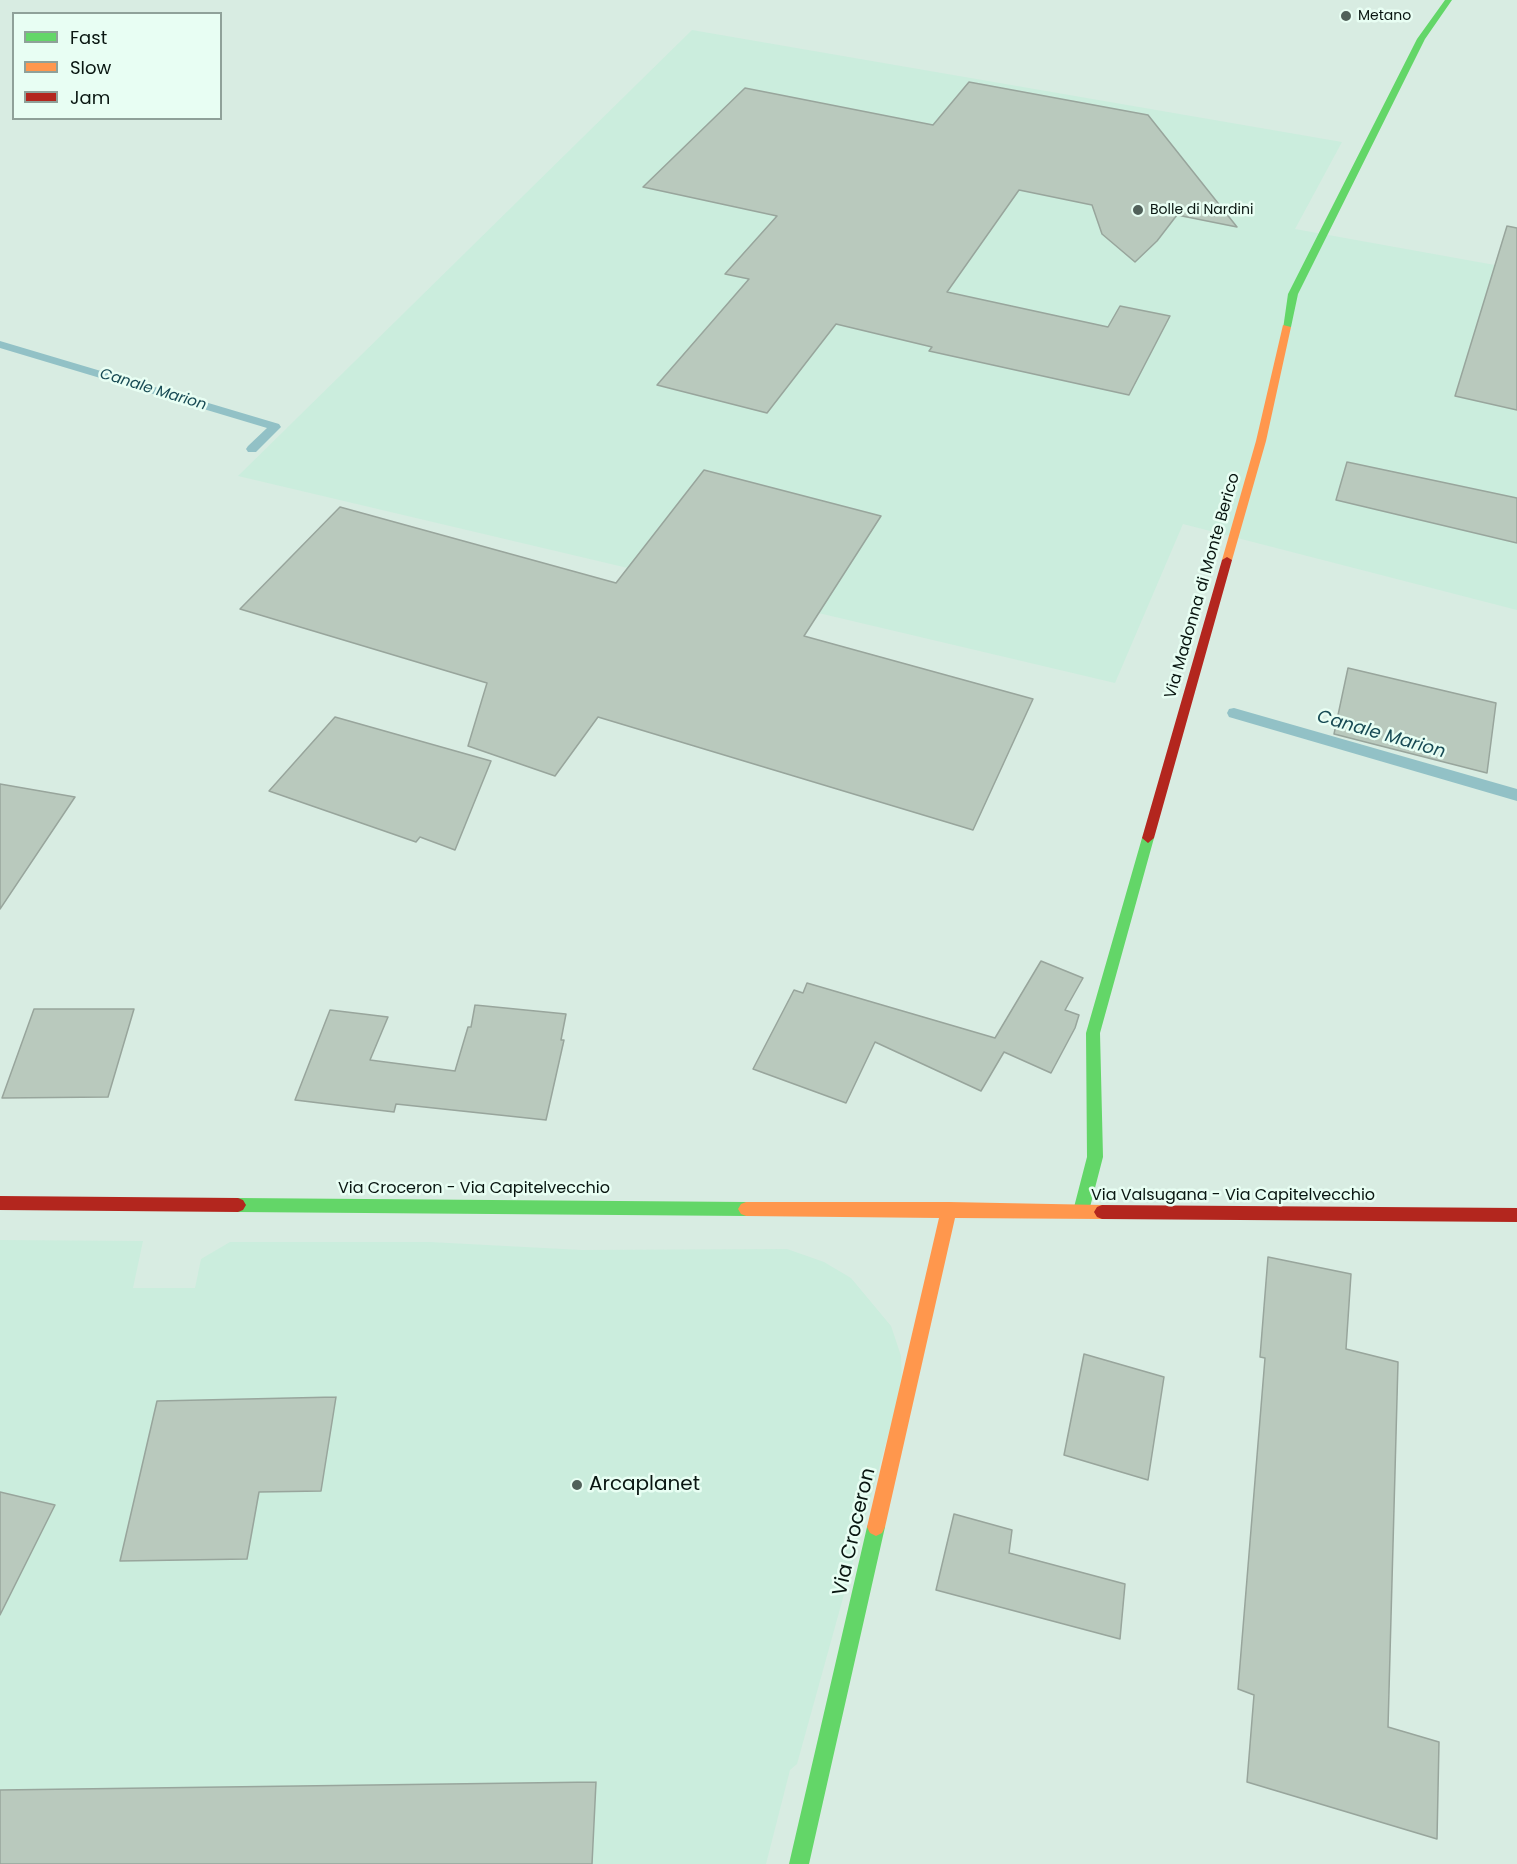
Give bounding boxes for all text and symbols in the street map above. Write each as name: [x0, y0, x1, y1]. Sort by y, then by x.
place label: Metano: [1358, 8, 1411, 24]
marker: Metano: [1339, 9, 1353, 23]
legend: [12, 12, 222, 120]
text: Fast: [70, 25, 107, 50]
text: Slow: [70, 55, 111, 80]
text: Jam: [70, 85, 110, 110]
place label: Bolle di Nardini: [1150, 202, 1253, 218]
marker: Bolle di Nardini: [1131, 203, 1145, 217]
water label: Canale Marion: [98, 365, 208, 415]
street label: Via Madonna di Monte Berico: [1162, 471, 1244, 701]
water label: Canale Marion: [1314, 706, 1448, 764]
street label: Via Croceron - Via Capitelvecchio: [338, 1179, 610, 1199]
street label: Via Valsugana - Via Capitelvecchio: [1091, 1186, 1375, 1206]
street label: Via Croceron: [829, 1466, 881, 1598]
place label: Arcaplanet: [589, 1473, 700, 1497]
marker: Arcaplanet: [570, 1478, 584, 1492]

